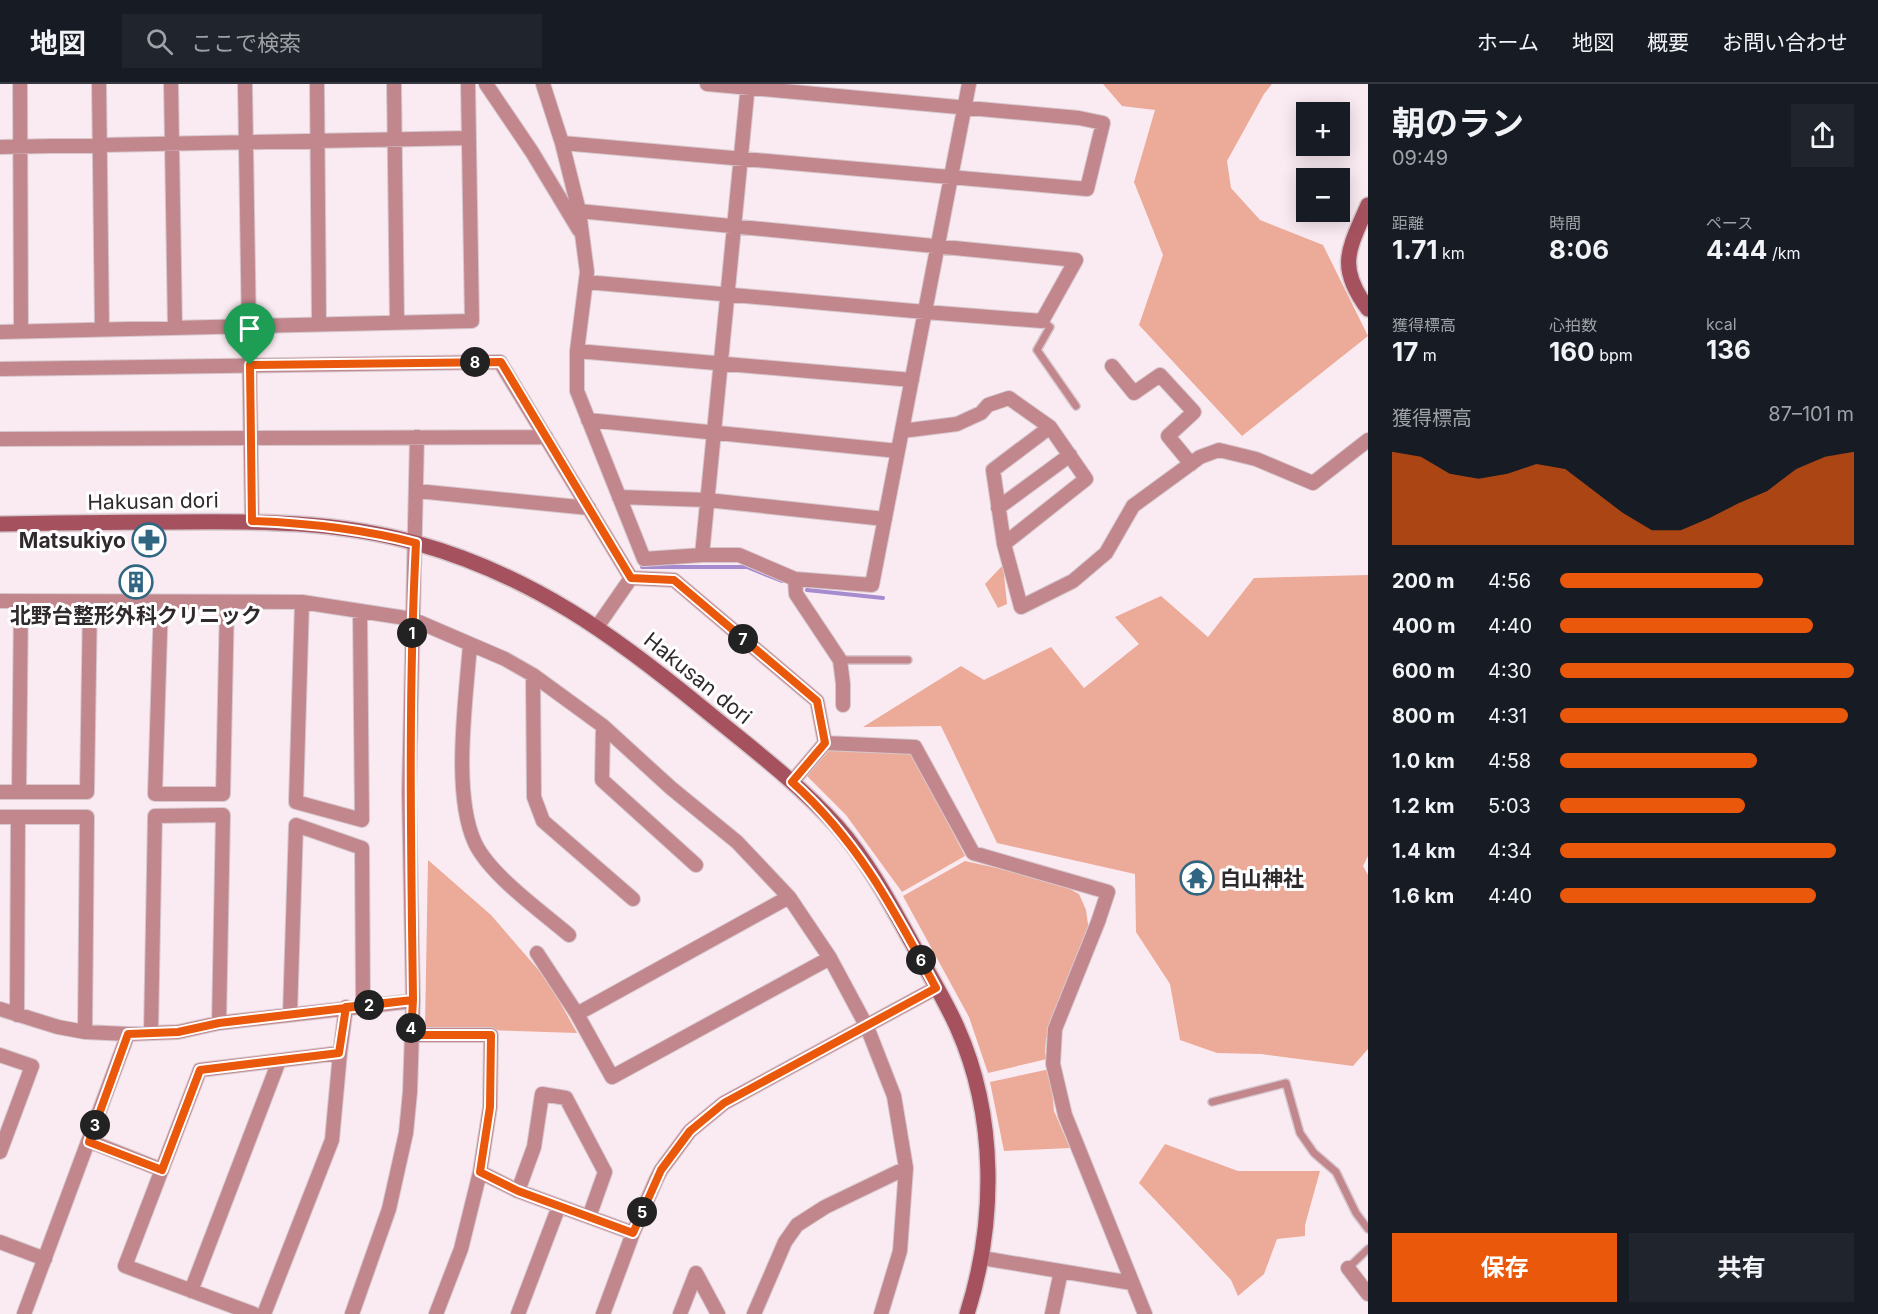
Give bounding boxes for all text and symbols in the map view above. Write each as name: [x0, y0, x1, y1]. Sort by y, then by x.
search box: [122, 14, 542, 68]
icon: search: [143, 25, 176, 58]
text: 地図: [30, 26, 86, 60]
text: ここで検索: [191, 30, 301, 56]
text: ホーム: [1477, 30, 1539, 55]
text: 地図: [1572, 30, 1614, 55]
text: 概要: [1647, 30, 1689, 55]
text: お問い合わせ: [1722, 30, 1848, 55]
map controls: [1296, 102, 1350, 222]
button: +: [1296, 102, 1350, 156]
text: 朝のラン: [1392, 103, 1524, 143]
button: share: [1791, 104, 1854, 167]
text: 09:49: [1392, 146, 1448, 170]
button: −: [1296, 168, 1350, 222]
text: 距離: [1392, 213, 1424, 233]
text: 時間: [1549, 213, 1581, 233]
text: ペース: [1706, 213, 1753, 233]
text: 1.71: [1392, 234, 1438, 265]
text: 8:06: [1549, 234, 1609, 265]
text: 4:44: [1706, 234, 1767, 265]
text: km: [1438, 243, 1465, 263]
text: /km: [1767, 243, 1801, 263]
pin: [224, 303, 275, 365]
icon: arrive: [233, 312, 266, 345]
text: kcal: [1706, 314, 1737, 334]
text: 獲得標高: [1392, 315, 1456, 335]
text: 心拍数: [1549, 315, 1597, 335]
text: 136: [1706, 334, 1751, 365]
text: 17: [1392, 336, 1418, 367]
text: 160: [1549, 336, 1595, 367]
text: m: [1418, 345, 1437, 365]
text: bpm: [1595, 345, 1633, 365]
pin: 8: [460, 347, 490, 377]
text: 8: [470, 352, 480, 372]
text: 87–101 m: [1768, 402, 1854, 426]
text: 獲得標高: [1392, 406, 1472, 430]
street label: Hakusan dori: [87, 487, 219, 515]
pharmacy icon: Matsukiyo: [131, 522, 167, 558]
place label: Matsukiyo: [19, 528, 126, 553]
building icon: 北野台整形外科クリニック: [118, 564, 154, 600]
text: 200 m: [1392, 569, 1455, 593]
text: 4:56: [1488, 569, 1531, 593]
place label: 北野台整形外科クリニック: [10, 603, 262, 628]
text: 400 m: [1392, 614, 1456, 638]
text: 4:40: [1488, 614, 1532, 638]
pin: 1: [397, 618, 427, 648]
text: 1: [409, 623, 415, 643]
pin: 7: [728, 624, 758, 654]
street label: Hakusan dori: [639, 627, 757, 729]
text: 7: [738, 629, 748, 649]
text: 600 m: [1392, 659, 1455, 683]
text: 4:30: [1488, 659, 1532, 683]
text: 800 m: [1392, 704, 1455, 728]
text: 4:31: [1488, 704, 1527, 728]
text: 1.0 km: [1392, 749, 1455, 773]
text: 4:58: [1488, 749, 1531, 773]
text: 1.2 km: [1392, 794, 1455, 818]
text: 5:03: [1488, 794, 1531, 818]
text: 1.4 km: [1392, 839, 1455, 863]
text: 4:34: [1488, 839, 1532, 863]
temple icon: 白山神社: [1179, 860, 1215, 896]
place label: 白山神社: [1220, 866, 1304, 891]
text: 1.6 km: [1392, 884, 1454, 908]
text: 4:40: [1488, 884, 1532, 908]
pin: 6: [906, 945, 936, 975]
text: 6: [916, 950, 926, 970]
pin: 2: [354, 990, 384, 1020]
text: 2: [364, 995, 374, 1015]
pin: 4: [396, 1013, 426, 1043]
text: 4: [406, 1018, 416, 1038]
pin: 3: [80, 1110, 110, 1140]
text: 3: [90, 1115, 100, 1135]
pin: 5: [627, 1197, 657, 1227]
text: 5: [637, 1202, 647, 1222]
button: 保存: [1392, 1233, 1617, 1302]
button: 共有: [1629, 1233, 1854, 1302]

